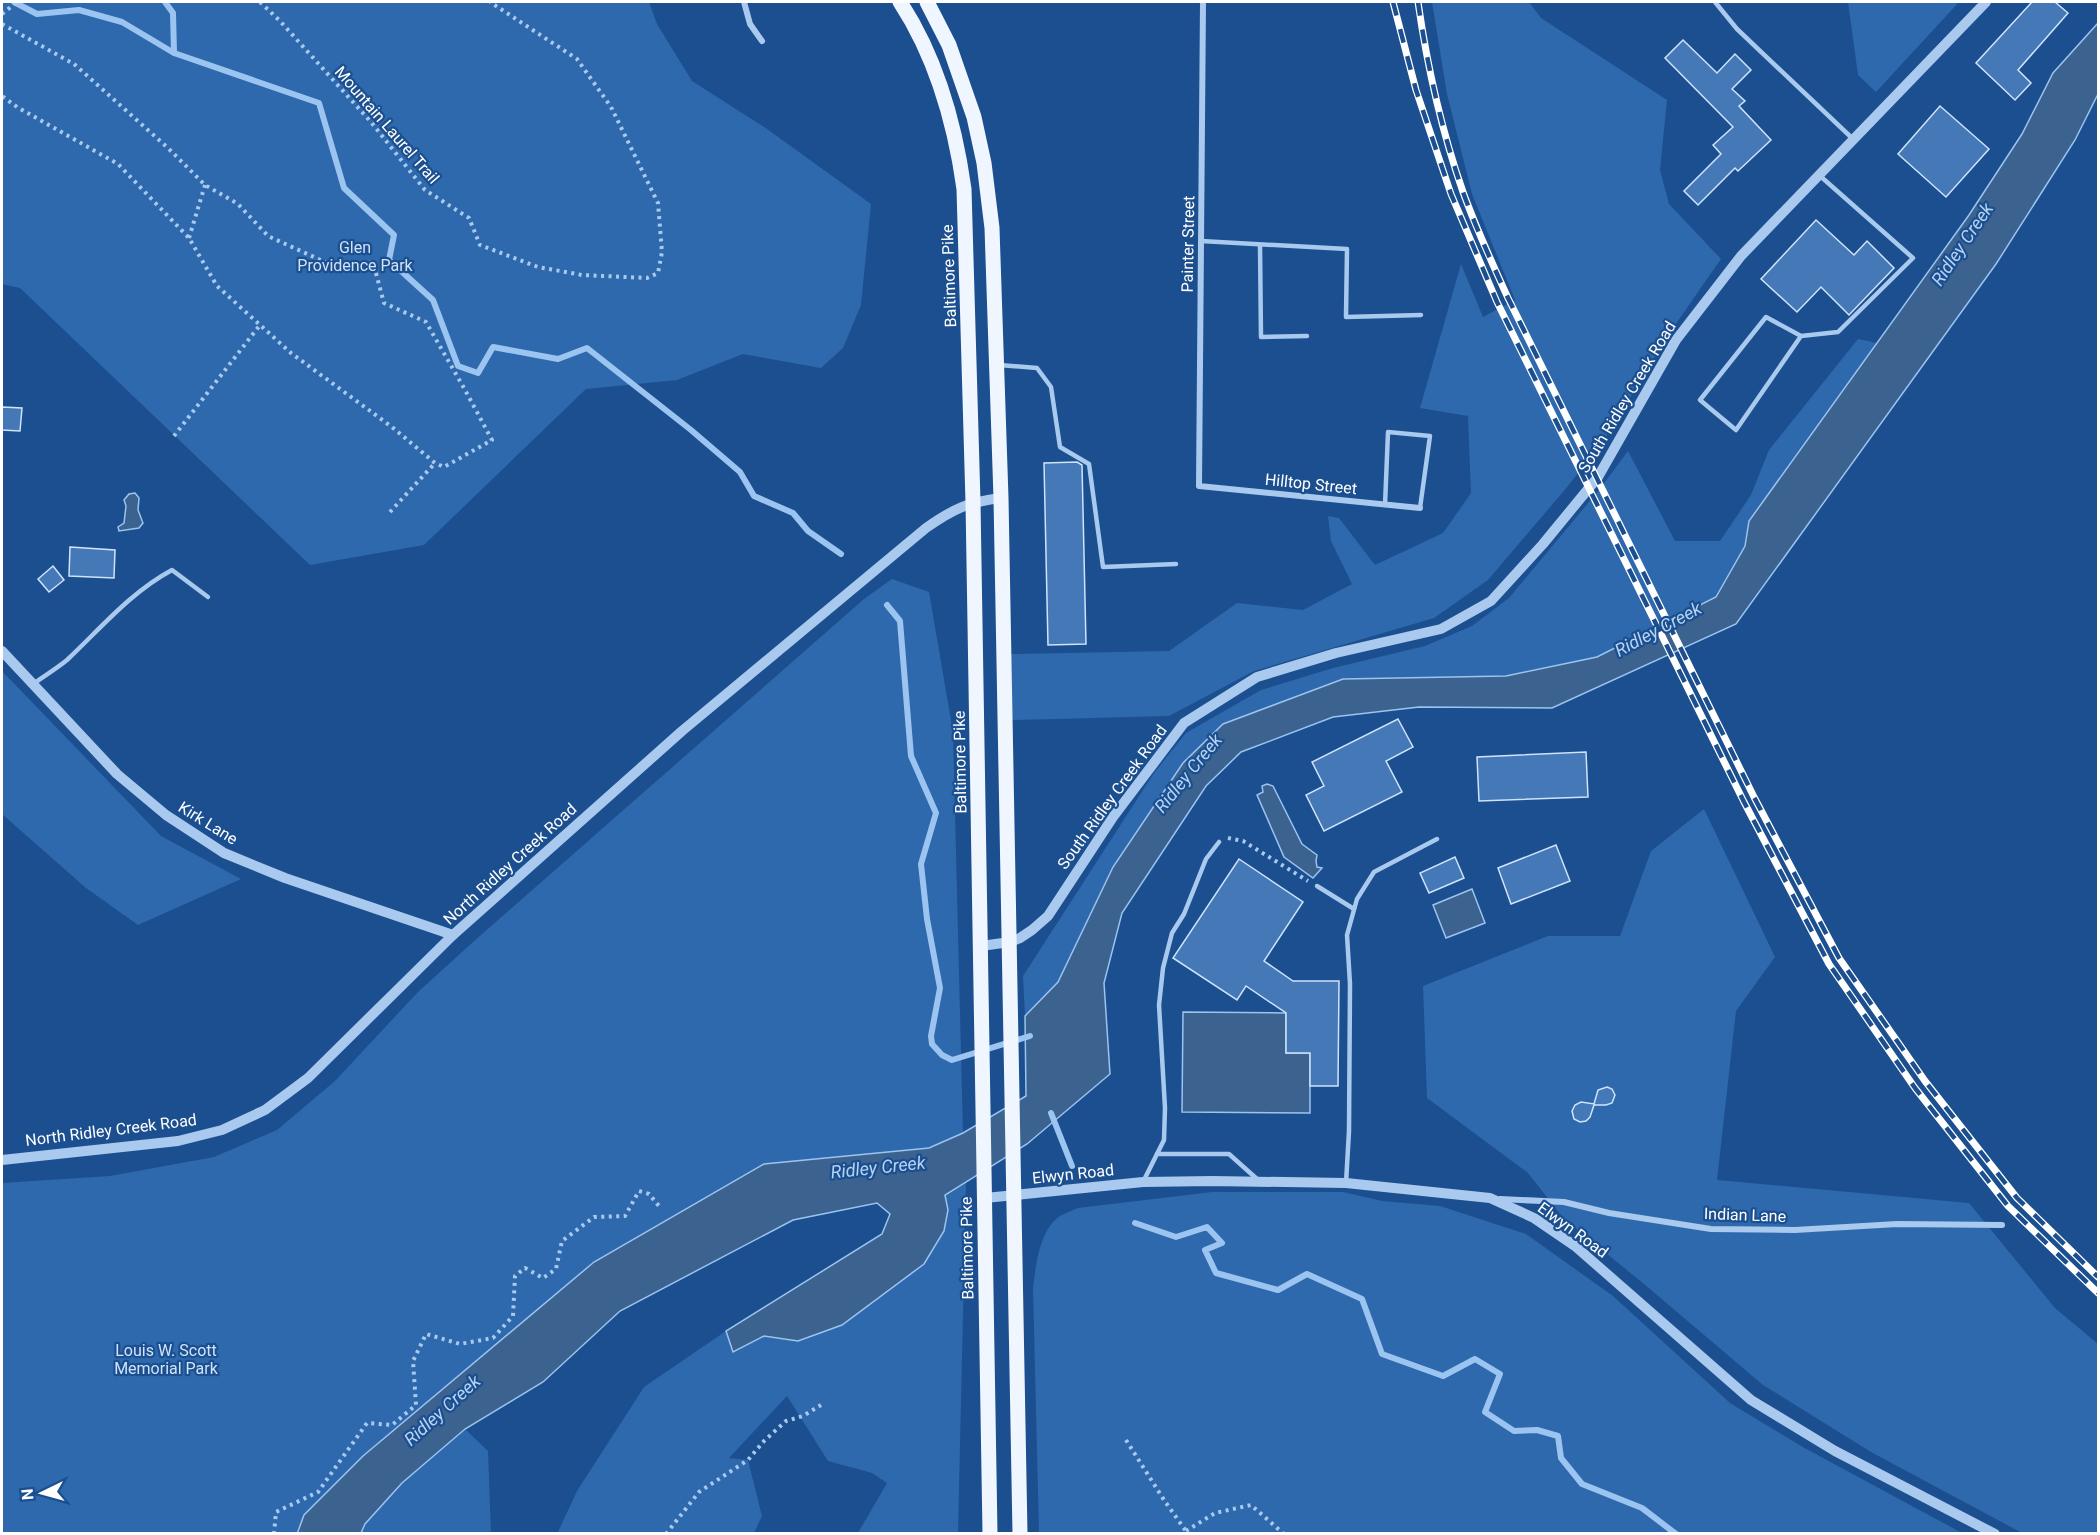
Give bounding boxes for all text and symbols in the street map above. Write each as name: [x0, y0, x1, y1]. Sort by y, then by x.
street label: Mountain Laurel Trail: [331, 62, 443, 188]
street label: Painter Street: [1178, 195, 1198, 293]
water label: Ridley Creek: [1927, 198, 1998, 289]
street label: Baltimore Pike: [938, 224, 960, 328]
park label: Glen Providence Park: [297, 238, 414, 275]
street label: South Ridley Creek Road: [1574, 318, 1680, 476]
street label: Hilltop Street: [1264, 470, 1358, 498]
water label: Ridley Creek: [1611, 597, 1706, 661]
street label: Baltimore Pike: [950, 710, 970, 814]
street label: South Ridley Creek Road: [1053, 721, 1171, 873]
water label: Ridley Creek: [1150, 728, 1227, 817]
street label: Kirk Lane: [175, 797, 241, 849]
street label: North Ridley Creek Road: [440, 799, 580, 929]
street label: North Ridley Creek Road: [24, 1110, 198, 1150]
water label: Ridley Creek: [829, 1151, 928, 1182]
street label: Elwyn Road: [1031, 1160, 1115, 1188]
street label: Baltimore Pike: [957, 1196, 977, 1300]
street label: Elwyn Road: [1534, 1198, 1612, 1262]
street label: Indian Lane: [1704, 1204, 1786, 1226]
park label: Louis W. Scott Memorial Park: [114, 1341, 219, 1378]
water label: Ridley Creek: [400, 1370, 485, 1450]
north arrow: [12, 1463, 72, 1523]
text: N: [18, 1488, 38, 1501]

